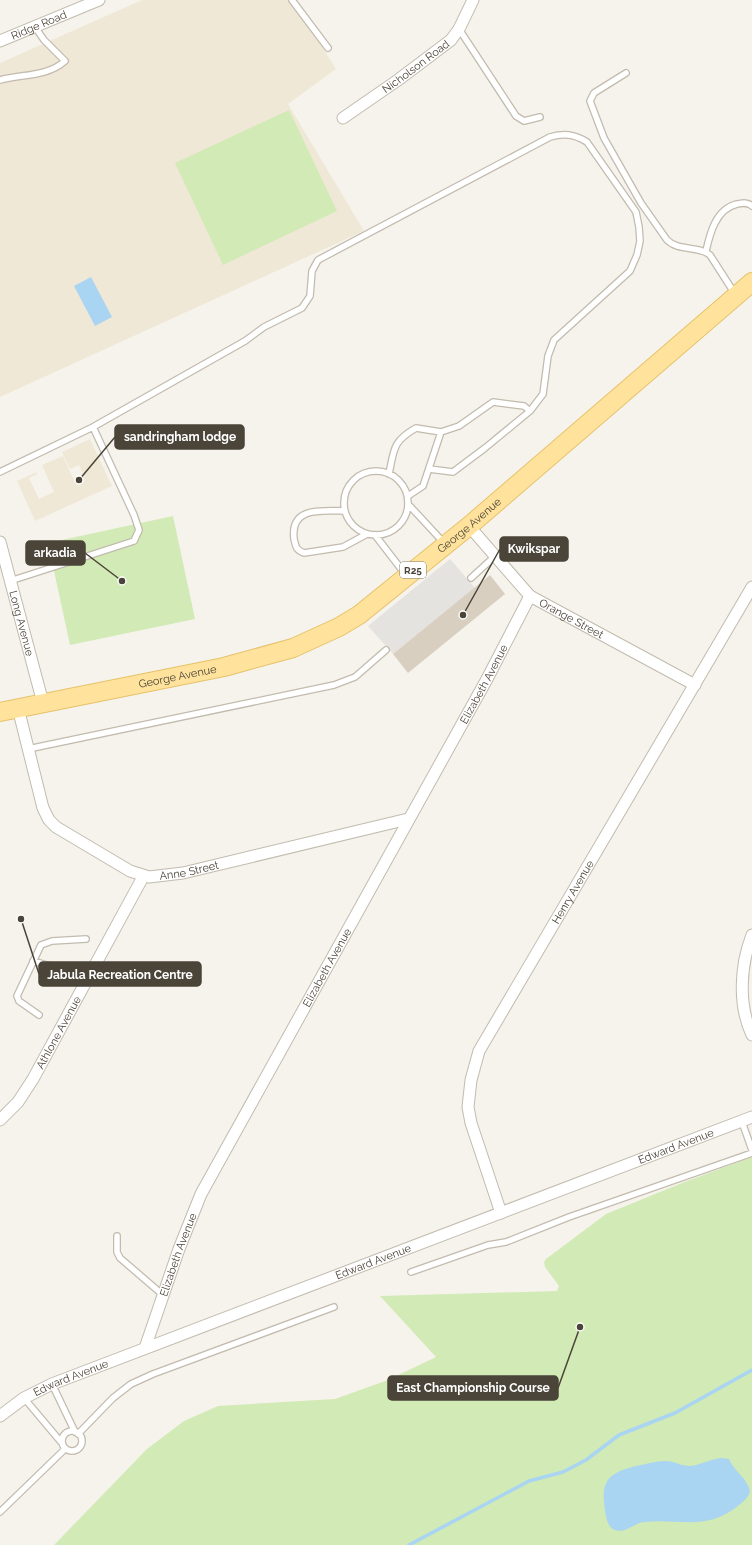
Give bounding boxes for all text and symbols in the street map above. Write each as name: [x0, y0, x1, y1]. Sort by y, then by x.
street label: Ridge Road: [9, 8, 69, 43]
street label: Nicholson Road: [380, 38, 452, 96]
callout: sandringham lodge: [115, 425, 244, 449]
text: sandringham lodge: [124, 430, 236, 444]
street label: George Avenue: [435, 495, 504, 556]
callout: Kwikspar: [500, 537, 568, 561]
callout: arkadia: [26, 541, 85, 565]
text: Kwikspar: [508, 542, 561, 556]
text: arkadia: [34, 546, 76, 560]
road number: R25: [400, 562, 426, 578]
street label: Long Avenue: [6, 589, 36, 658]
street label: Orange Street: [537, 596, 606, 642]
street label: Elizabeth Avenue: [457, 642, 511, 726]
street label: George Avenue: [138, 663, 218, 691]
street label: Henry Avenue: [549, 858, 597, 926]
street label: Anne Street: [159, 859, 220, 883]
street label: Elizabeth Avenue: [300, 926, 355, 1009]
callout: Jabula Recreation Centre: [39, 962, 201, 986]
text: Jabula Recreation Centre: [47, 968, 193, 982]
street label: Athlone Avenue: [34, 994, 84, 1071]
street label: Edward Avenue: [636, 1126, 716, 1167]
street label: Elizabeth Avenue: [157, 1211, 200, 1298]
street label: Edward Avenue: [334, 1241, 413, 1282]
street label: Edward Avenue: [31, 1357, 111, 1399]
callout: East Championship Course: [388, 1376, 558, 1400]
text: East Championship Course: [396, 1381, 550, 1395]

